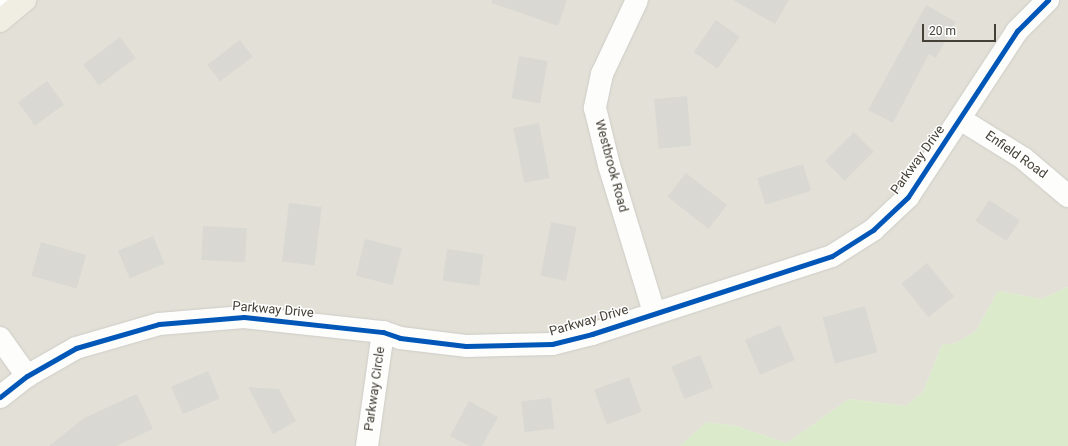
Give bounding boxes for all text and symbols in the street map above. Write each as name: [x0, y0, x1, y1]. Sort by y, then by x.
scale bar: [924, 16, 998, 42]
text: 20 m: [929, 24, 956, 38]
street label: Westbrook Road: [591, 118, 631, 214]
street label: Parkway Drive: [888, 122, 948, 198]
street label: Enfield Road: [982, 128, 1050, 182]
street label: Parkway Drive: [232, 299, 314, 321]
street label: Parkway Drive: [548, 302, 630, 340]
street label: Parkway Circle: [361, 346, 389, 432]

